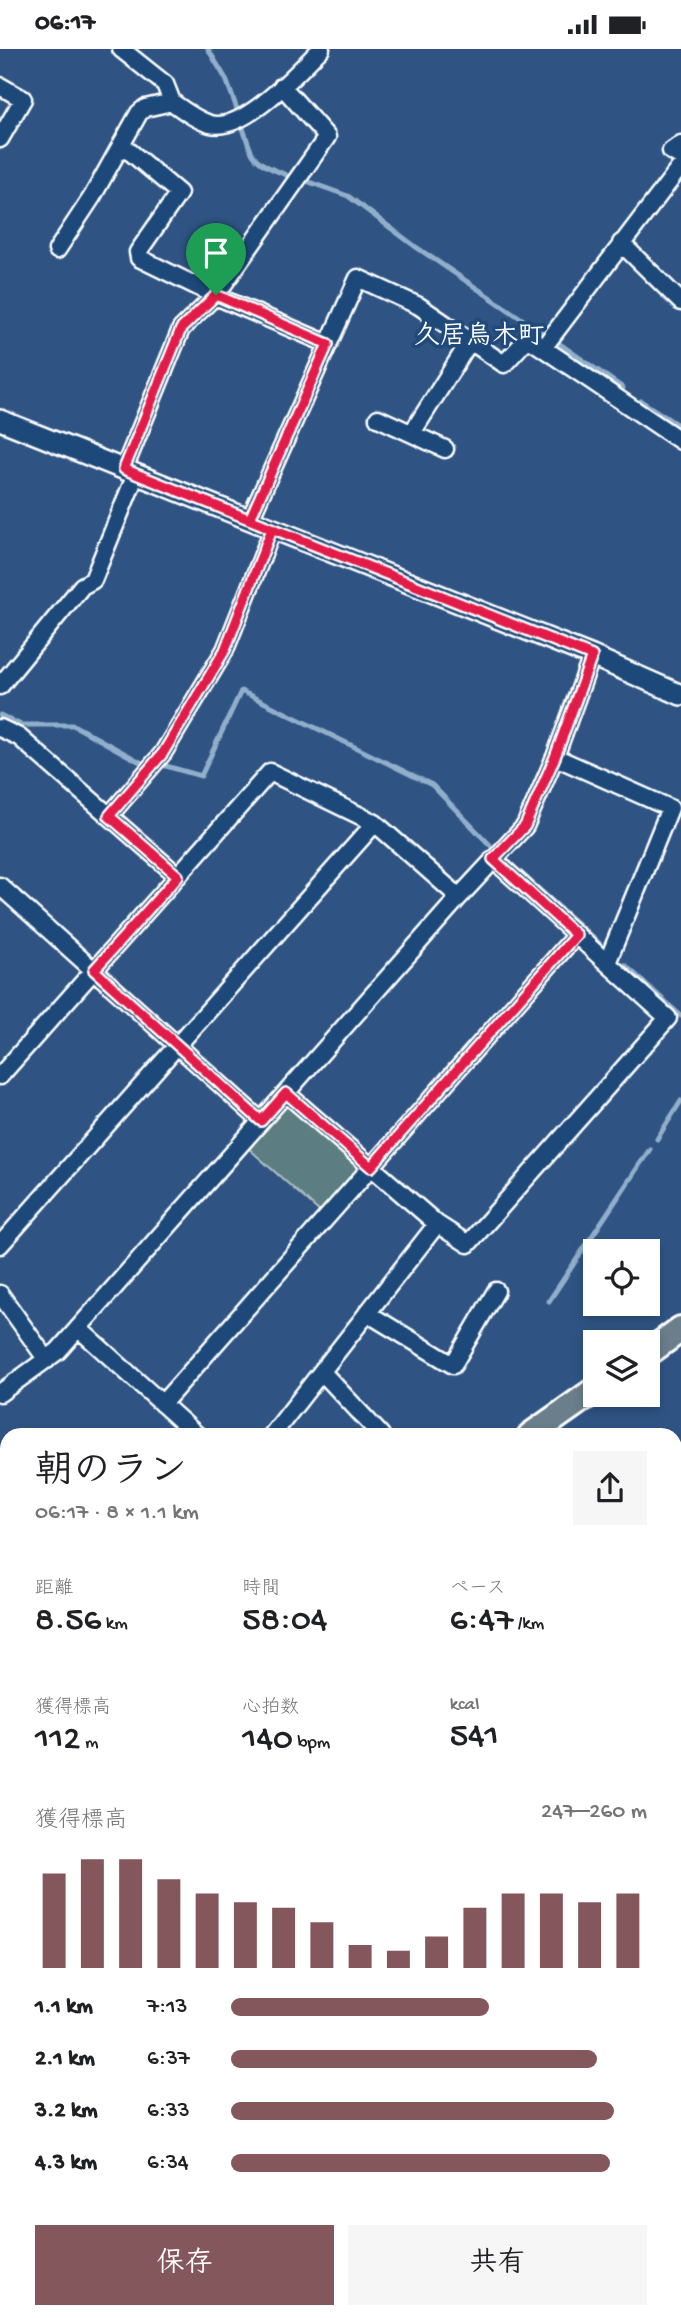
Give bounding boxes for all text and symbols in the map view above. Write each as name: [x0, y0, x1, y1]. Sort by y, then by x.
text: 06:17: [35, 9, 95, 40]
pin: [186, 223, 246, 295]
icon: arrive: [197, 234, 235, 272]
district label: 久居烏木町: [414, 321, 544, 354]
map controls: [583, 1239, 660, 1407]
button: locate: [583, 1239, 660, 1316]
button: layers: [583, 1330, 660, 1407]
button: share: [573, 1451, 647, 1525]
text: 朝のラン: [35, 1452, 187, 1496]
text: 06:17 · 8 × 1.1 km: [35, 1500, 199, 1527]
text: 距離: [35, 1578, 73, 1601]
text: 時間: [242, 1578, 280, 1601]
text: ペース: [450, 1578, 506, 1601]
text: 8.56: [35, 1601, 101, 1642]
text: 58:04: [242, 1601, 327, 1642]
text: 6:47: [450, 1601, 513, 1642]
text: km: [101, 1613, 128, 1636]
text: /km: [513, 1613, 544, 1636]
text: kcal: [450, 1694, 479, 1717]
text: 獲得標高: [35, 1697, 111, 1720]
text: 心拍数: [242, 1697, 299, 1720]
text: 541: [450, 1717, 499, 1758]
text: 112: [35, 1720, 80, 1761]
text: 140: [242, 1720, 293, 1761]
text: m: [80, 1732, 98, 1755]
text: bpm: [293, 1732, 330, 1755]
text: 247–260 m: [541, 1799, 647, 1826]
text: 獲得標高: [35, 1808, 127, 1835]
text: 1.1 km: [35, 1994, 93, 2021]
text: 7:13: [147, 1994, 187, 2021]
text: 2.1 km: [35, 2046, 95, 2073]
text: 6:37: [147, 2046, 190, 2073]
text: 3.2 km: [35, 2098, 97, 2125]
text: 6:33: [147, 2098, 190, 2125]
text: 4.3 km: [35, 2150, 97, 2177]
text: 6:34: [147, 2150, 189, 2177]
button: 保存: [35, 2225, 334, 2305]
button: 共有: [348, 2225, 647, 2305]

